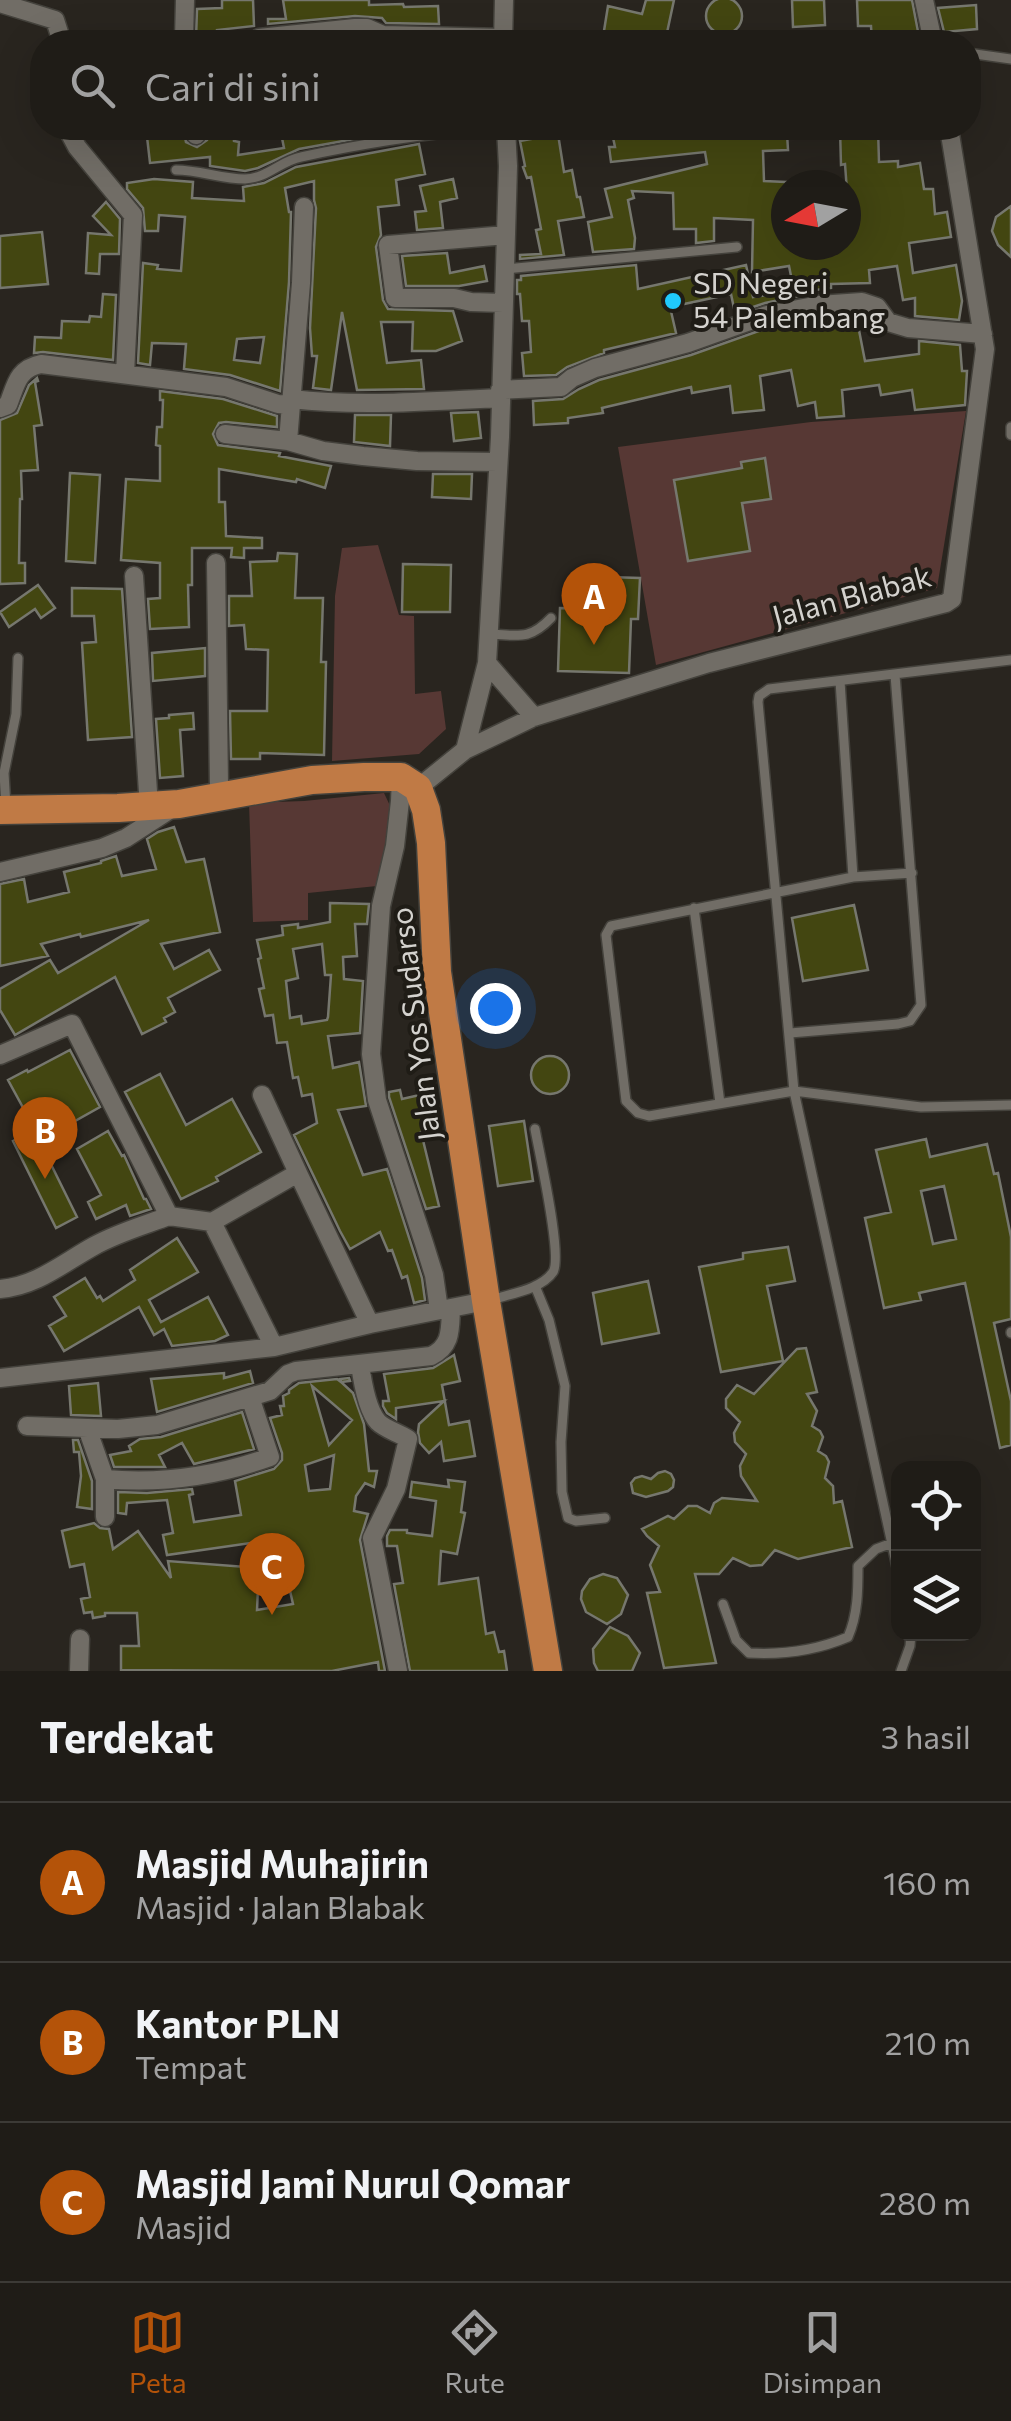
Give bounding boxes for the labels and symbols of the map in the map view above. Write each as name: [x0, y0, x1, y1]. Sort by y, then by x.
north arrow: [771, 170, 861, 260]
place label: SD Negeri 54 Palembang: [693, 263, 885, 334]
marker: SD Negeri 54 Palembang: [662, 290, 684, 312]
street label: Jalan Blabak: [768, 556, 935, 634]
pin: A: [562, 562, 626, 645]
street label: Jalan Yos Sudarso: [381, 905, 446, 1143]
your location: [470, 983, 521, 1034]
pin: B: [12, 1096, 78, 1179]
pin: C: [240, 1532, 304, 1615]

